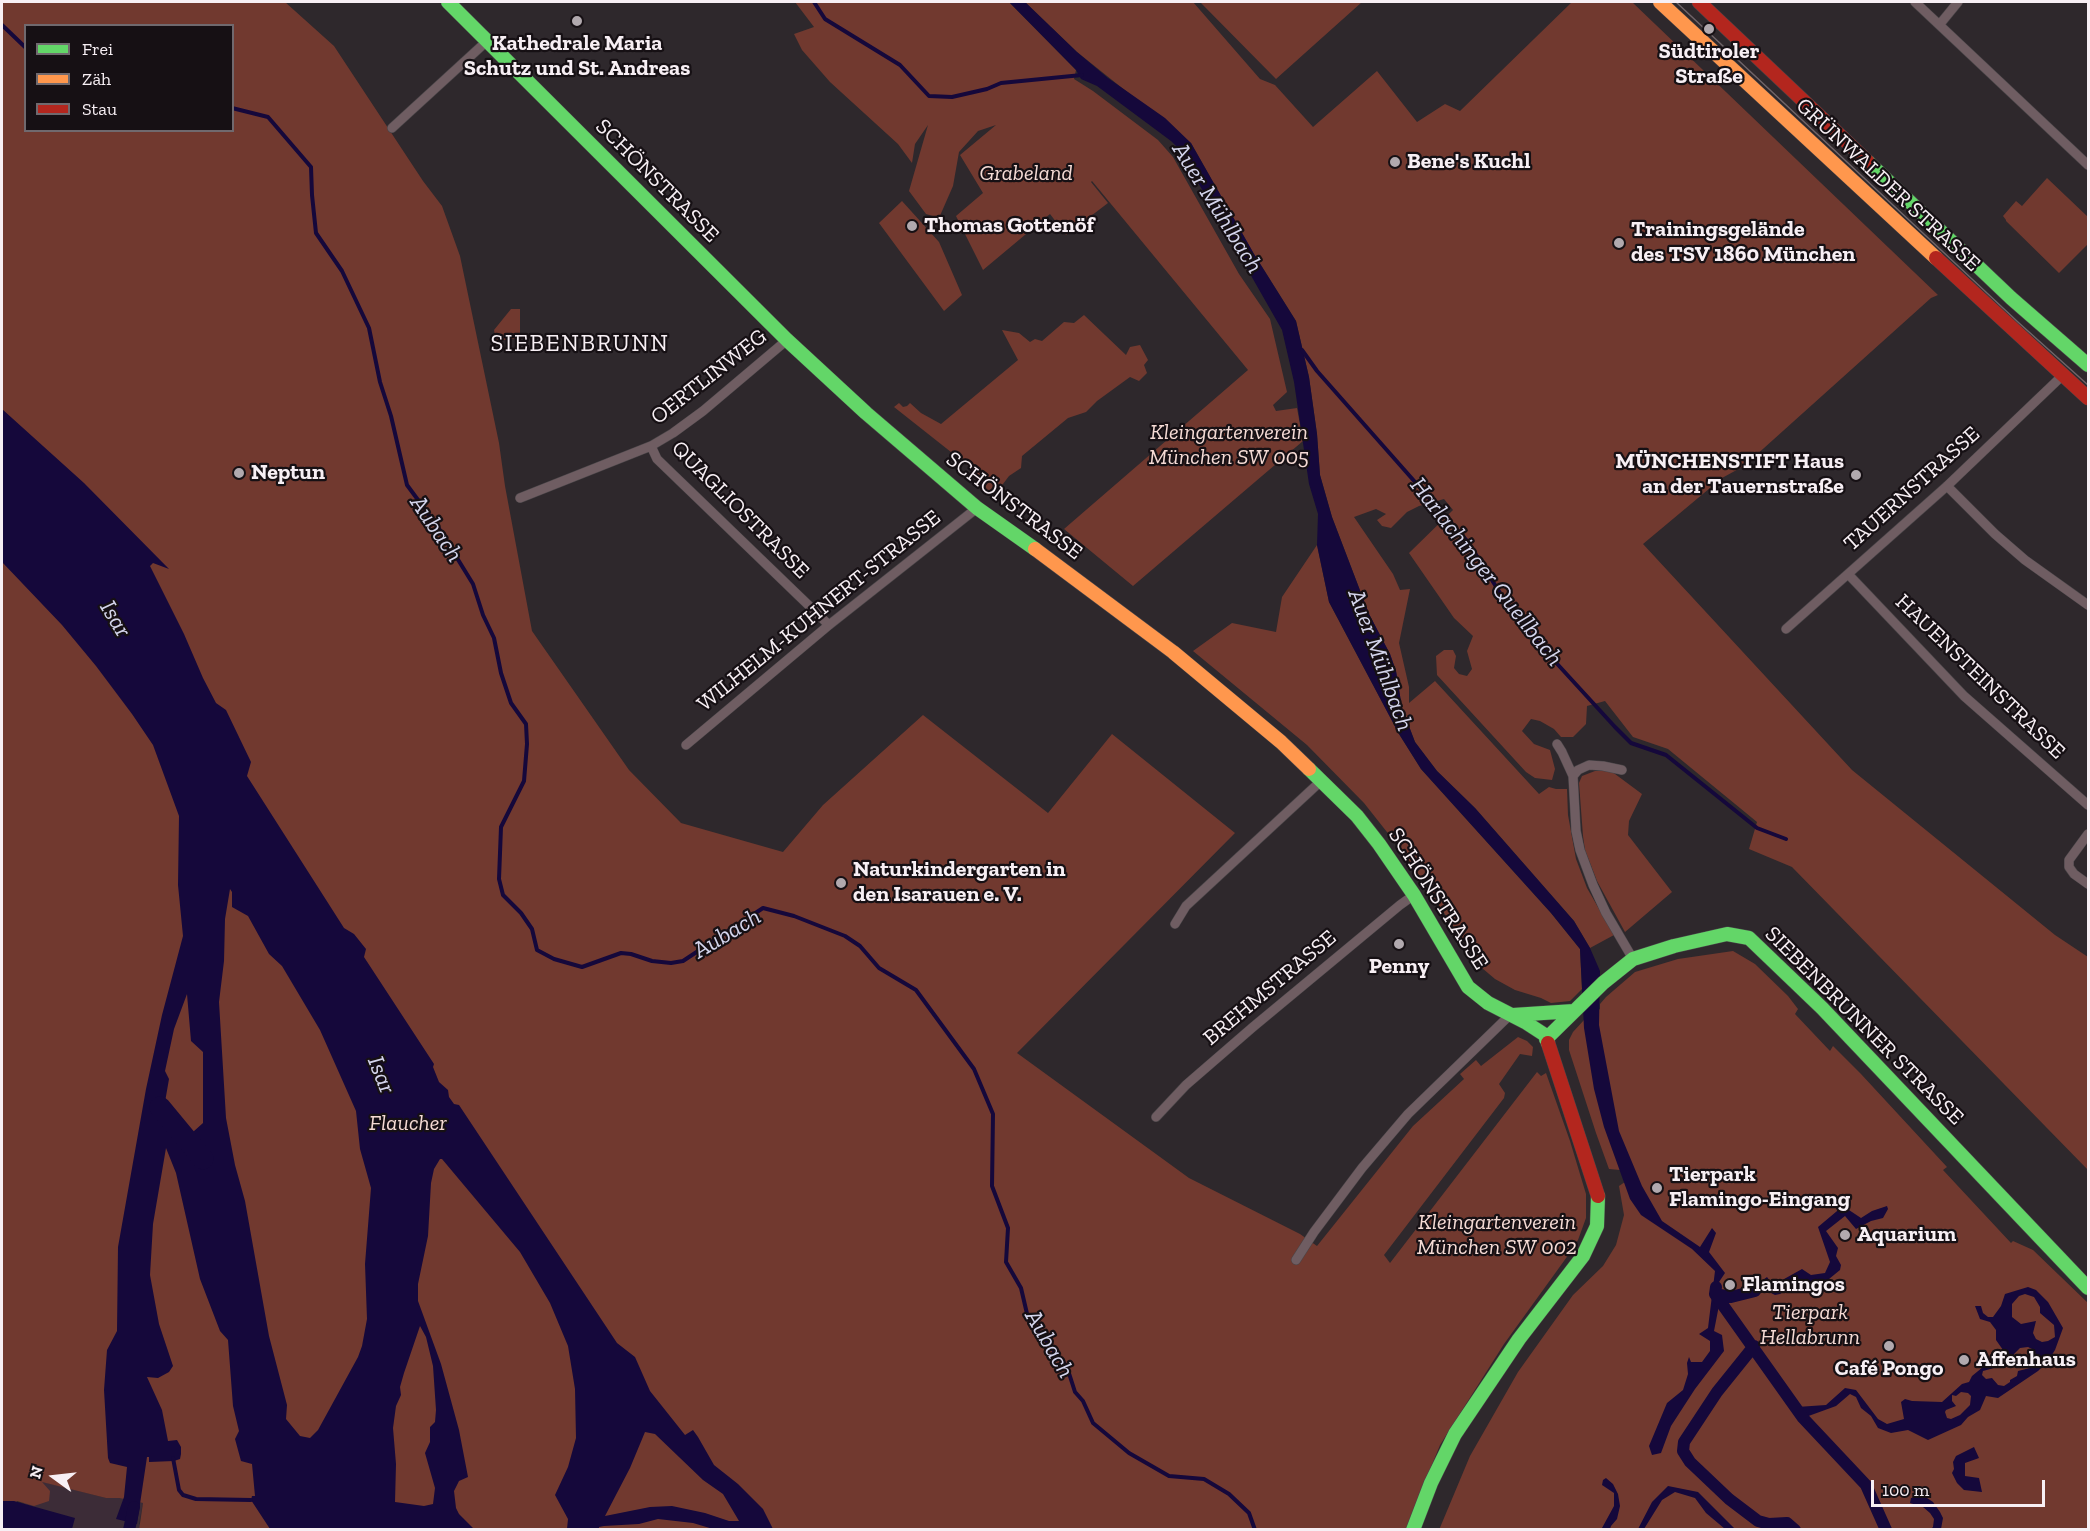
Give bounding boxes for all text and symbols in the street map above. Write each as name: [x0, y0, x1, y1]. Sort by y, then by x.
marker: Kathedrale Maria Schutz und St. Andreas: [570, 14, 584, 28]
marker: Südtiroler Straße: [1702, 22, 1716, 36]
legend: [24, 24, 234, 132]
place label: Kathedrale Maria Schutz und St. Andreas: [464, 31, 690, 82]
text: Frei: [82, 38, 113, 60]
place label: Südtiroler Straße: [1659, 39, 1759, 90]
text: Zäh: [82, 68, 111, 90]
street label: GRÜNWALDER STRASSE: [1790, 93, 1986, 277]
text: Stau: [82, 98, 117, 120]
street label: SCHÖNSTRASSE: [590, 114, 724, 248]
water label: Auer Mühlbach: [1165, 137, 1269, 279]
place label: Bene's Kuchl: [1407, 149, 1530, 175]
marker: Bene's Kuchl: [1388, 155, 1402, 169]
park label: Grabeland: [979, 161, 1073, 187]
place label: Thomas Gottenöf: [924, 213, 1094, 239]
place label: Trainingsgelände des TSV 1860 München: [1631, 217, 1855, 268]
marker: Thomas Gottenöf: [905, 219, 919, 233]
marker: Trainingsgelände des TSV 1860 München: [1612, 236, 1626, 250]
street label: OERTLINWEG: [646, 324, 772, 430]
district label: SIEBENBRUNN: [490, 330, 670, 358]
park label: Kleingartenverein München SW 005: [1149, 420, 1309, 472]
street label: TAUERNSTRASSE: [1839, 421, 1985, 557]
street label: QUAGLIOSTRASSE: [666, 436, 814, 584]
street label: SCHÖNSTRASSE: [941, 446, 1087, 566]
place label: MÜNCHENSTIFT Haus an der Tauernstraße: [1615, 449, 1844, 500]
place label: Neptun: [251, 460, 325, 486]
marker: Neptun: [232, 466, 246, 480]
marker: MÜNCHENSTIFT Haus an der Tauernstraße: [1849, 468, 1863, 482]
water label: Harlachinger Quellbach: [1403, 472, 1569, 672]
water label: Aubach: [403, 490, 469, 568]
street label: WILHELM-KUHNERT-STRASSE: [692, 505, 946, 717]
water label: Auer Mühlbach: [1341, 585, 1419, 735]
street label: HAUENSTEINSTRASSE: [1890, 589, 2070, 765]
water label: Isar: [93, 595, 137, 643]
street label: SCHÖNSTRASSE: [1382, 823, 1494, 975]
place label: Naturkindergarten in den Isarauen e. V.: [853, 857, 1066, 908]
marker: Naturkindergarten in den Isarauen e. V.: [834, 876, 848, 890]
water label: Aubach: [688, 903, 766, 965]
street label: SIEBENBRUNNER STRASSE: [1759, 921, 1969, 1131]
street label: BREHMSTRASSE: [1198, 925, 1342, 1051]
marker: Penny: [1392, 937, 1406, 951]
place label: Penny: [1369, 954, 1429, 980]
water label: Isar: [361, 1052, 401, 1098]
park label: Flaucher: [369, 1111, 447, 1137]
place label: Tierpark Flamingo-Eingang: [1669, 1162, 1850, 1214]
marker: Tierpark Flamingo-Eingang: [1650, 1181, 1664, 1195]
park label: Kleingartenverein München SW 002: [1417, 1210, 1577, 1262]
place label: Aquarium: [1857, 1222, 1956, 1248]
marker: Aquarium: [1838, 1228, 1852, 1242]
place label: Flamingos: [1742, 1272, 1845, 1298]
marker: Flamingos: [1723, 1278, 1737, 1292]
park label: Tierpark Hellabrunn: [1760, 1300, 1860, 1352]
water label: Aubach: [1018, 1305, 1080, 1383]
marker: Café Pongo: [1882, 1339, 1896, 1353]
place label: Affenhaus: [1976, 1347, 2076, 1373]
marker: Affenhaus: [1957, 1353, 1971, 1367]
place label: Café Pongo: [1835, 1356, 1943, 1382]
north arrow: [24, 1447, 84, 1507]
text: N: [25, 1464, 47, 1481]
scale bar: [1874, 1468, 2048, 1506]
text: 100 m: [1882, 1479, 1929, 1501]

